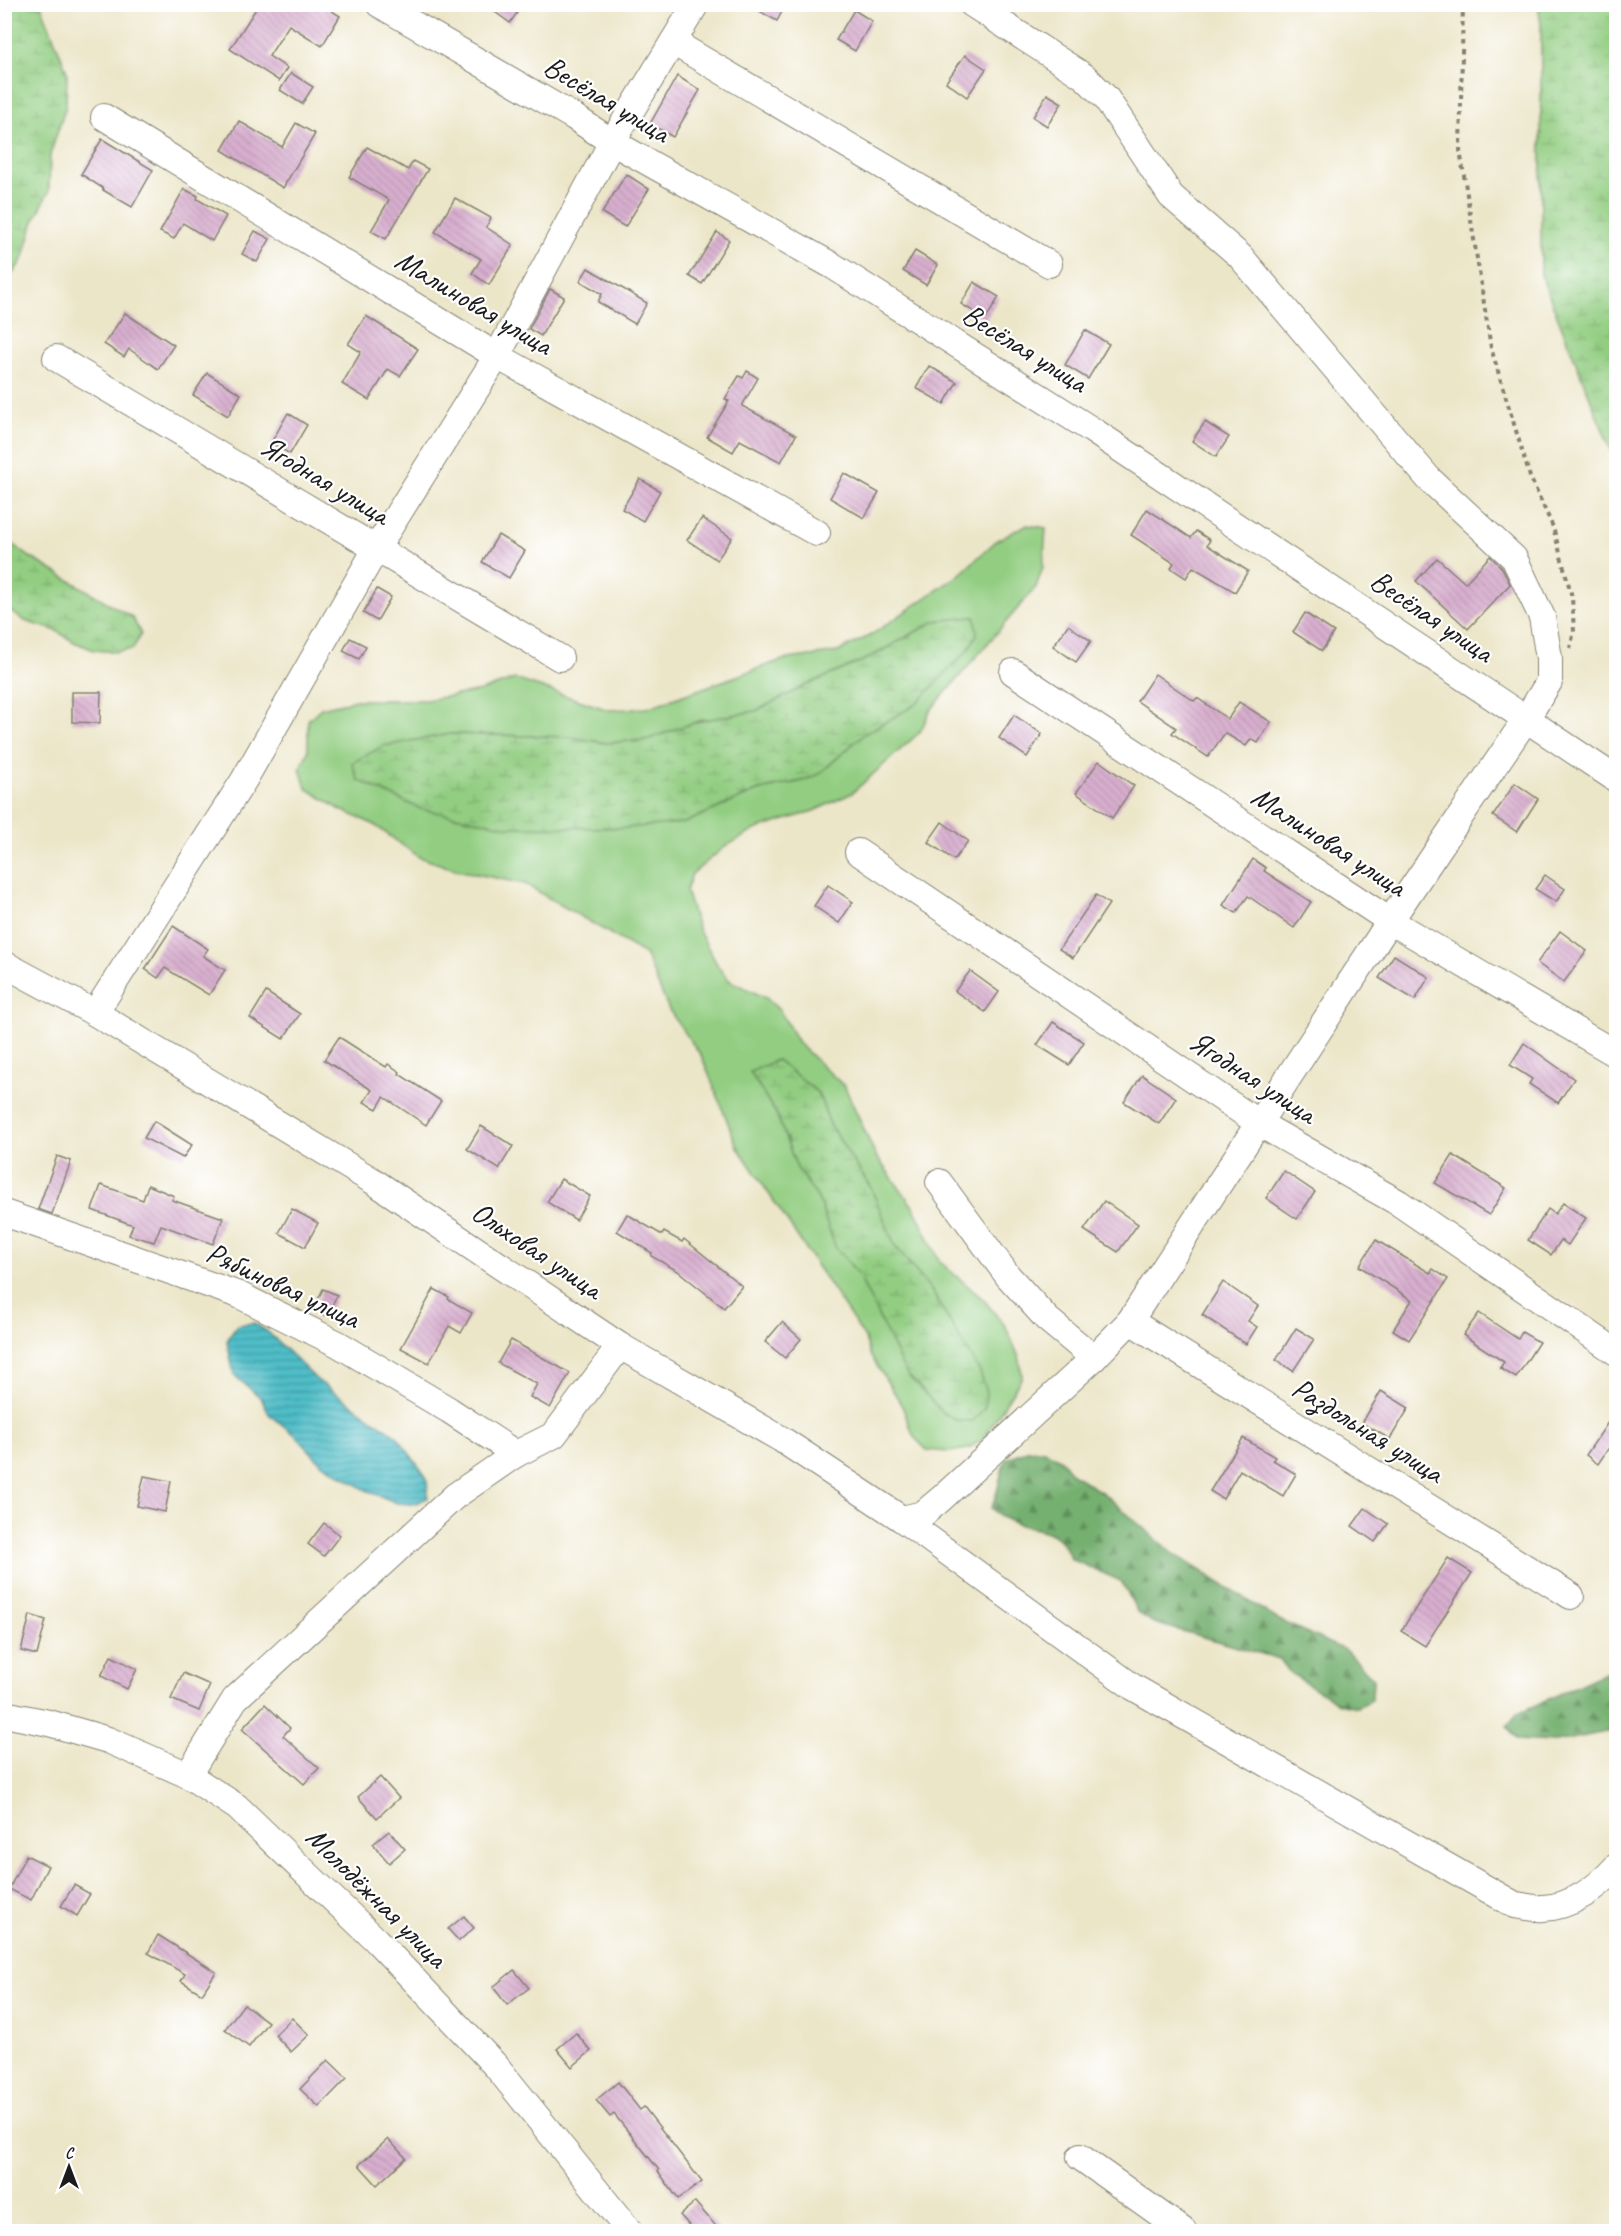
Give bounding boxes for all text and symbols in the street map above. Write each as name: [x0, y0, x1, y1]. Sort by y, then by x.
street label: Весёлая улица: [537, 47, 679, 152]
street label: Малиновая улица: [389, 240, 561, 365]
street label: Весёлая улица: [956, 295, 1096, 402]
street label: Ягодная улица: [253, 427, 399, 535]
street label: Весёлая улица: [1363, 561, 1502, 672]
street label: Малиновая улица: [1245, 777, 1415, 906]
street label: Ягодная улица: [1182, 1022, 1326, 1134]
street label: Ольховая улица: [464, 1192, 612, 1309]
street label: Рябиновая улица: [200, 1233, 367, 1338]
street label: Раздольная улица: [1285, 1368, 1452, 1493]
street label: Молодёжная улица: [298, 1818, 457, 1977]
north arrow: [39, 2137, 99, 2197]
text: С: [65, 2143, 75, 2163]

